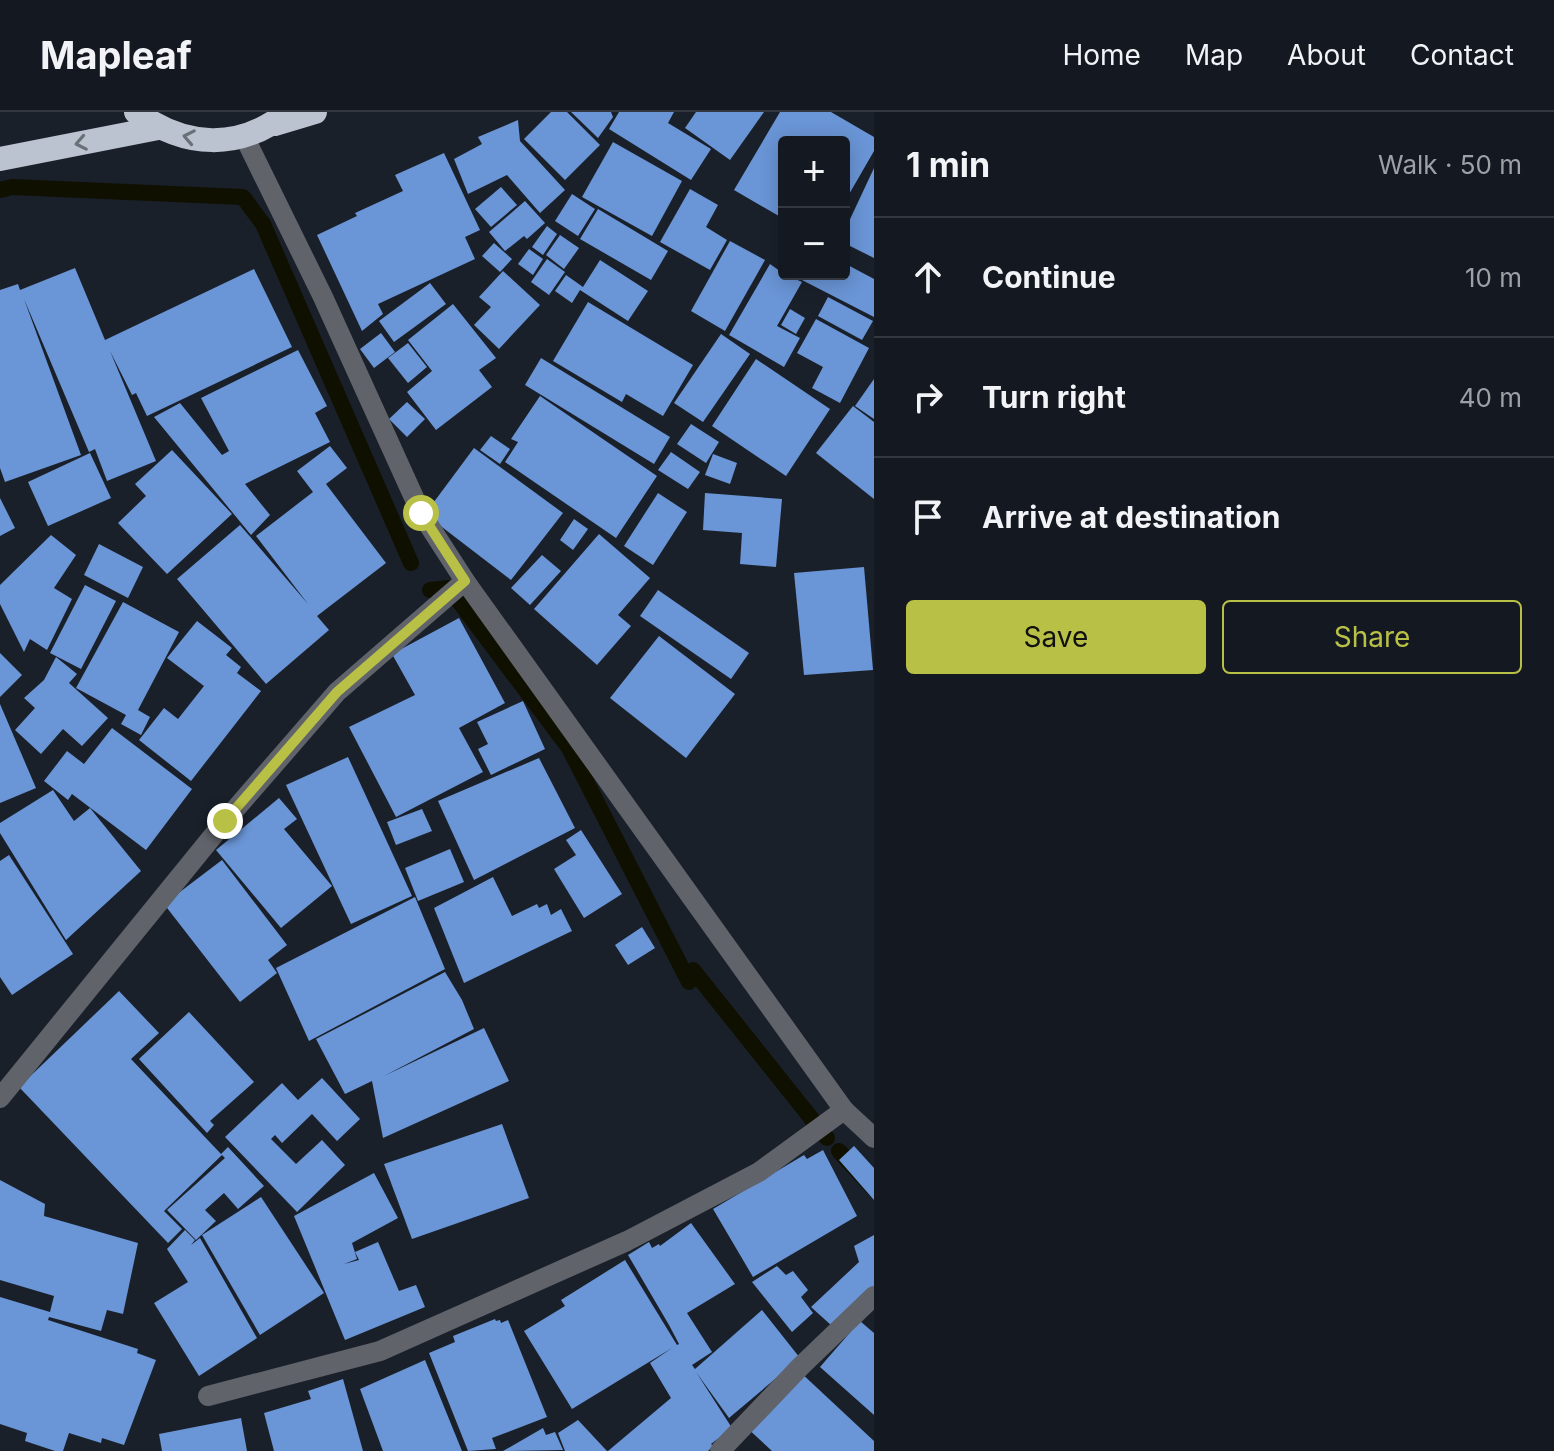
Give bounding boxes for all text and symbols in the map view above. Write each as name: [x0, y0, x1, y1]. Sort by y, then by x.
text: Mapleaf: [40, 32, 192, 78]
text: Home: [1062, 38, 1141, 72]
text: Map: [1185, 38, 1243, 72]
text: About: [1287, 38, 1366, 72]
text: Contact: [1410, 38, 1514, 72]
one-way arrow: [183, 129, 196, 146]
one-way arrow: [75, 134, 88, 151]
map controls: [778, 136, 850, 280]
button: +: [778, 136, 850, 208]
text: 1 min: [906, 144, 990, 185]
text: Walk · 50 m: [1378, 149, 1522, 180]
button: −: [778, 208, 850, 280]
icon: ahead: [906, 255, 950, 299]
text: Continue: [982, 259, 1116, 295]
text: 10 m: [1465, 262, 1522, 293]
icon: right: [906, 375, 950, 419]
text: Turn right: [982, 379, 1126, 415]
text: 40 m: [1459, 382, 1522, 413]
route start: [403, 495, 439, 531]
icon: arrive: [906, 495, 950, 539]
text: Arrive at destination: [982, 499, 1280, 535]
button: Save: [906, 600, 1206, 674]
button: Share: [1222, 600, 1522, 674]
route end: [207, 803, 243, 839]

